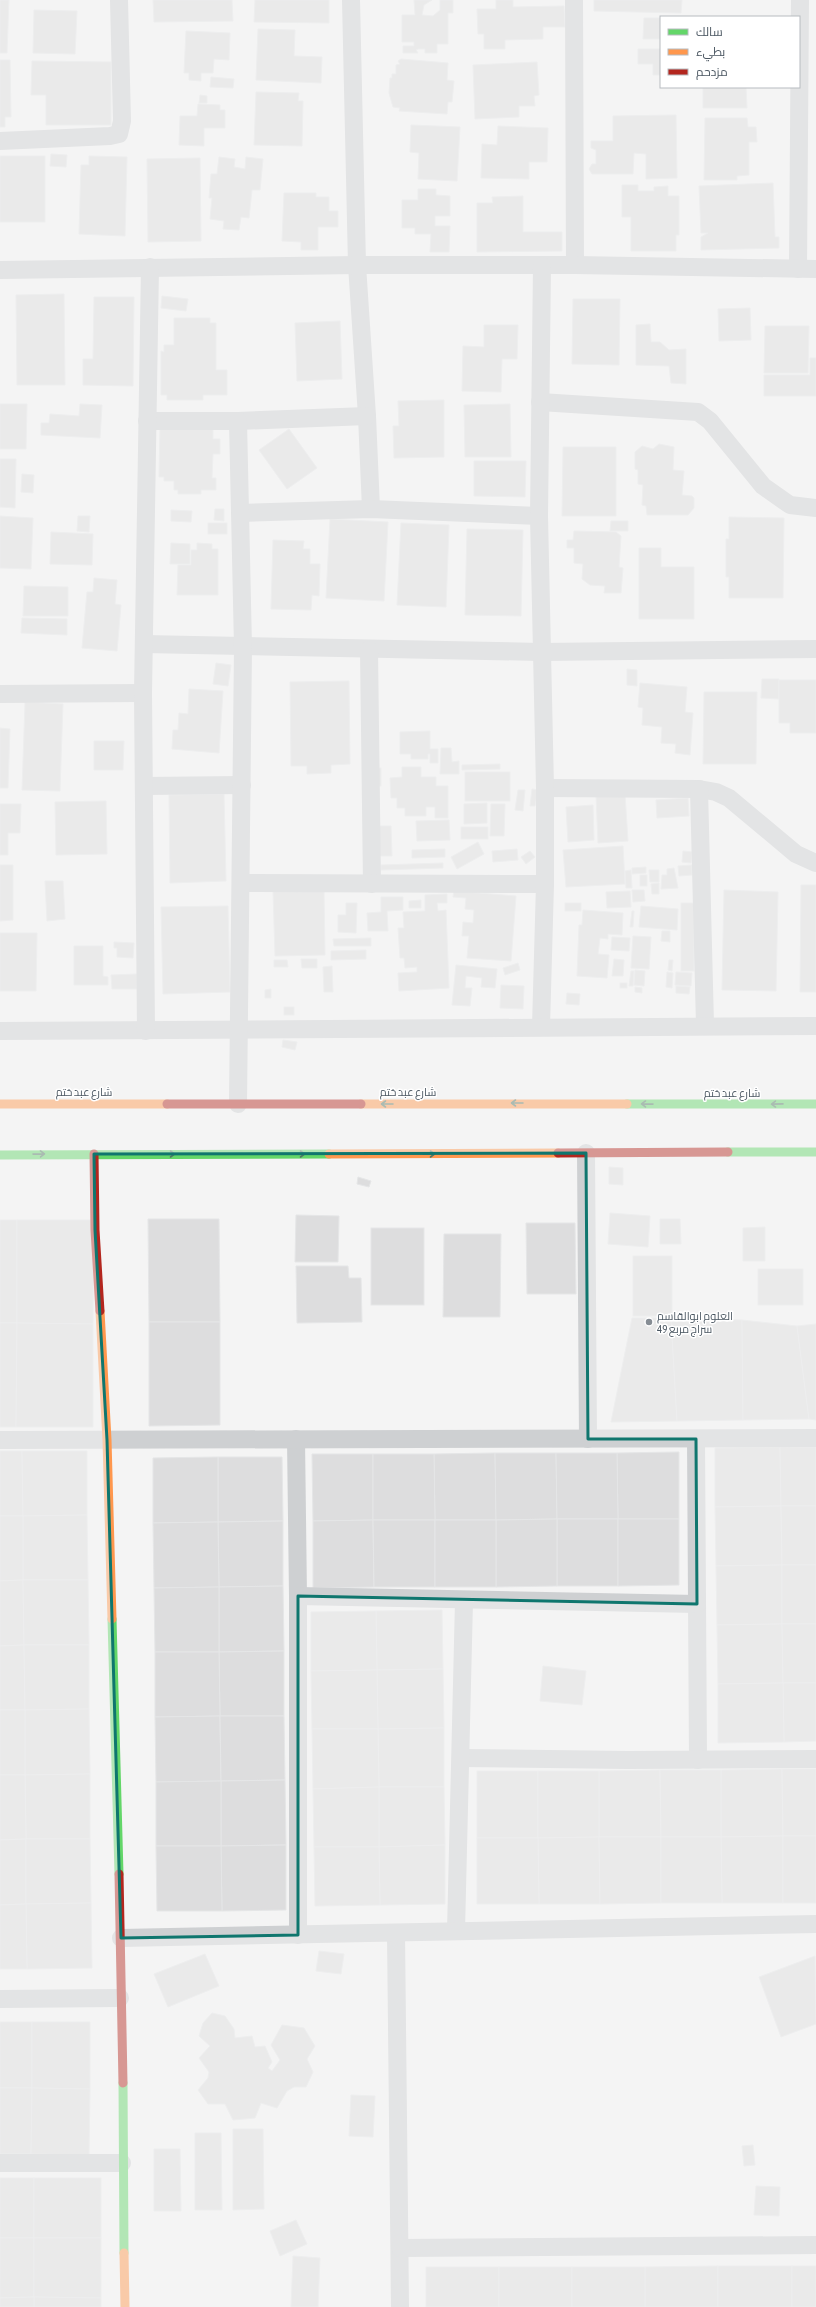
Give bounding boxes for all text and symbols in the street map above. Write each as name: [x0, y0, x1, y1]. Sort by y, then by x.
legend: [660, 16, 800, 88]
text: سالك: [696, 25, 723, 39]
text: بطيء: [696, 45, 725, 62]
text: مزدحم: [696, 65, 728, 80]
street label: شارع عبد ختم: [56, 1086, 112, 1100]
street label: شارع عبد ختم: [380, 1086, 436, 1100]
street label: شارع عبد ختم: [704, 1087, 760, 1101]
one-way arrow: [511, 1099, 524, 1107]
one-way arrow: [381, 1100, 394, 1108]
one-way arrow: [641, 1100, 654, 1108]
one-way arrow: [771, 1100, 784, 1108]
one-way arrow: [162, 1150, 175, 1158]
one-way arrow: [292, 1150, 305, 1158]
one-way arrow: [422, 1150, 435, 1158]
one-way arrow: [32, 1151, 45, 1158]
place label: العلوم ابوالقاسم سراج مربع 49: [657, 1310, 733, 1337]
marker: العلوم ابوالقاسم سراج مربع 49: [644, 1317, 654, 1327]

